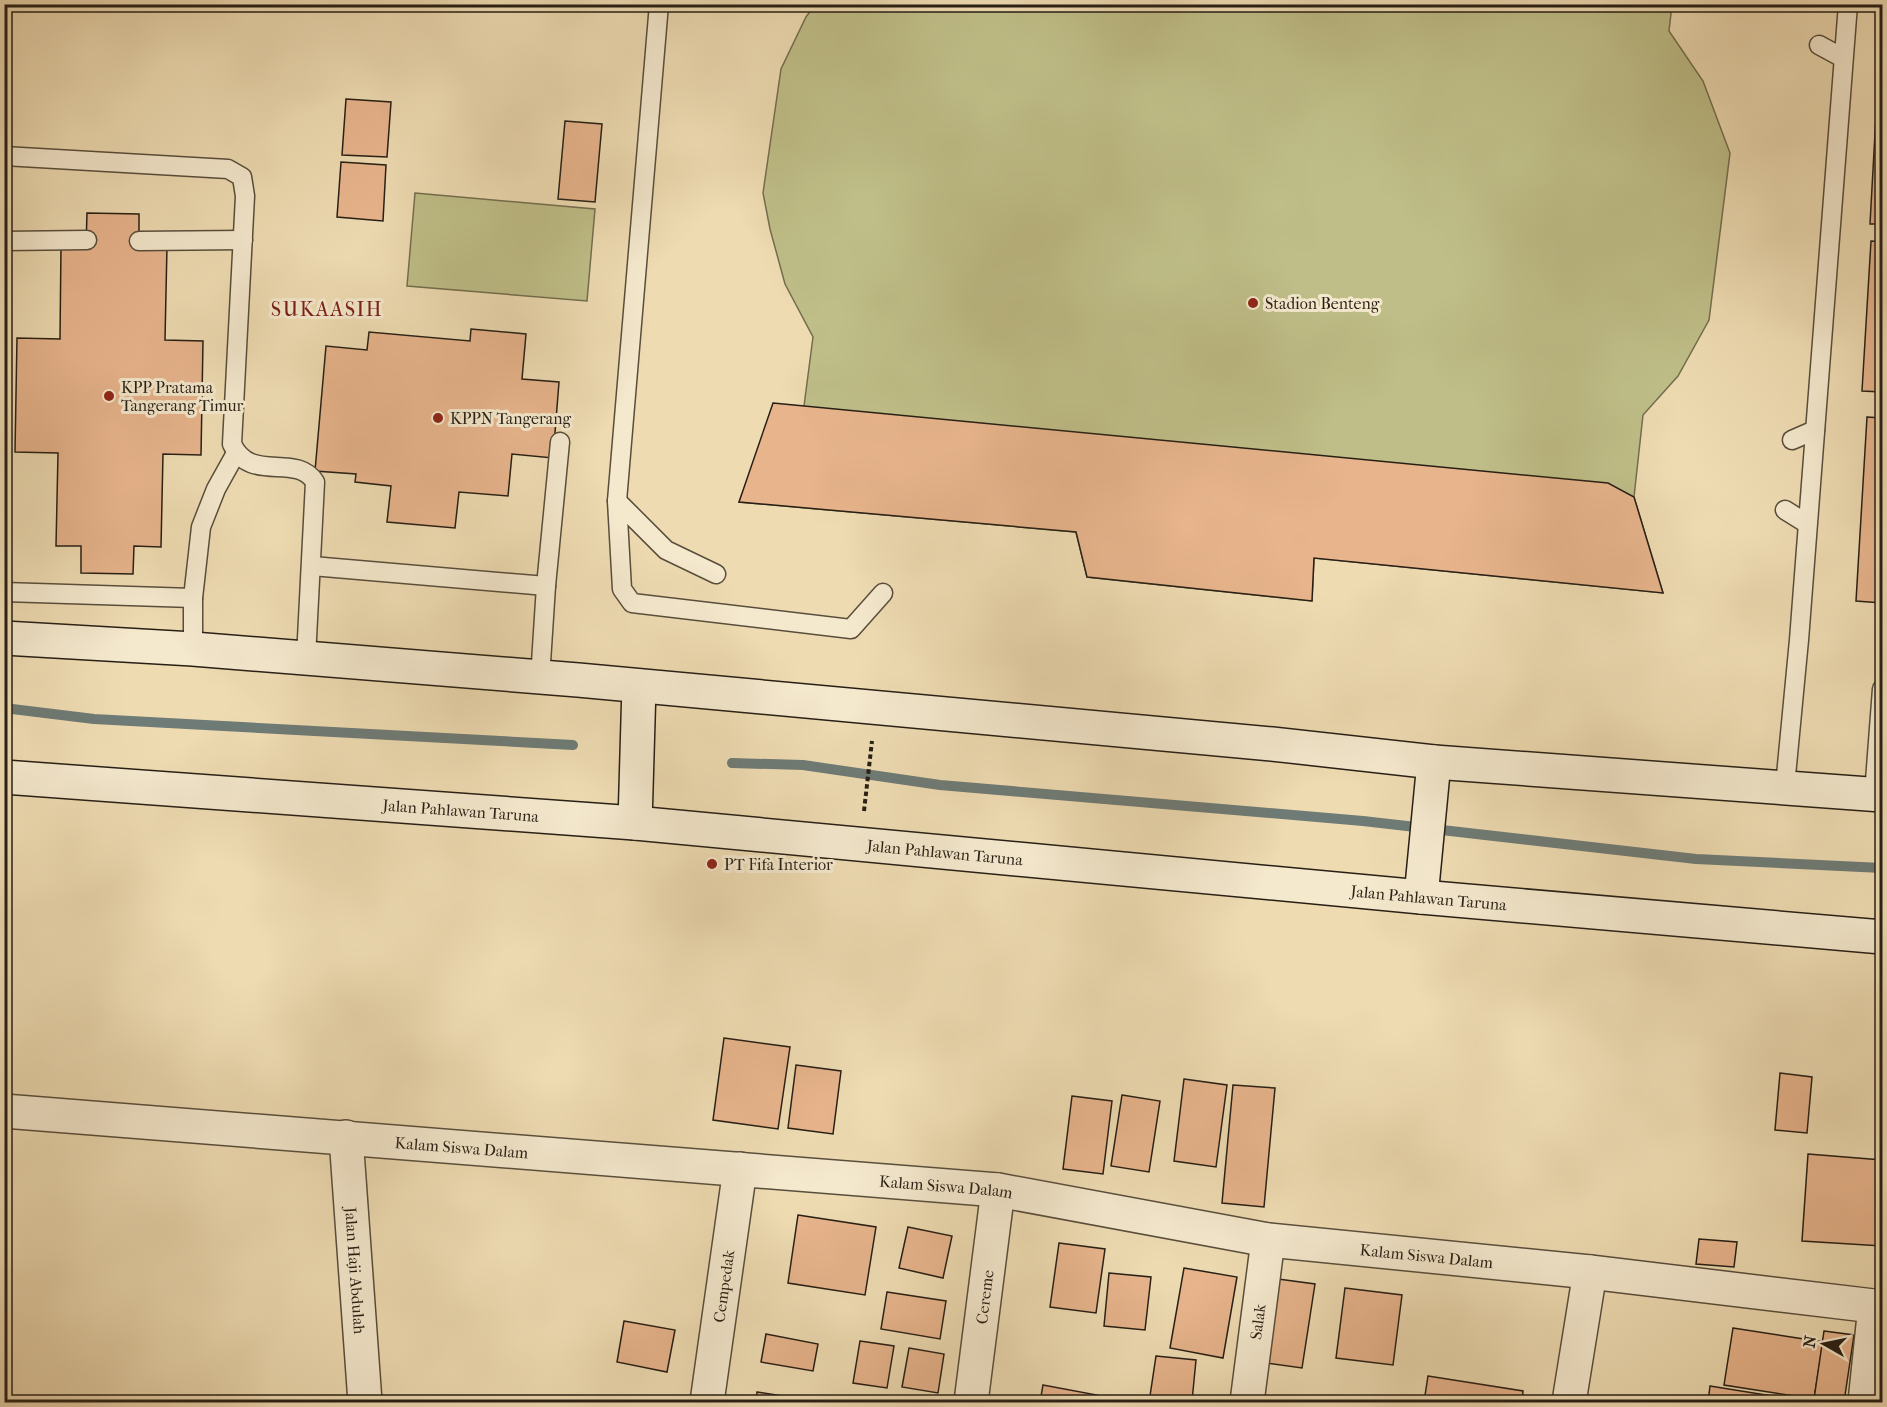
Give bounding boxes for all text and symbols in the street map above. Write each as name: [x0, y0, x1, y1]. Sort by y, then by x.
place label: Stadion Benteng: [1265, 294, 1380, 313]
marker: Stadion Benteng: [1246, 296, 1260, 310]
district label: SUKAASIH: [271, 298, 383, 321]
place label: KPP Pratama Tangerang Timur: [121, 378, 243, 415]
marker: KPP Pratama Tangerang Timur: [102, 389, 116, 403]
place label: KPPN Tangerang: [450, 409, 571, 428]
marker: KPPN Tangerang: [431, 411, 445, 425]
street label: Jalan Pahlawan Taruna: [380, 795, 540, 826]
street label: Jalan Pahlawan Taruna: [864, 835, 1024, 869]
place label: PT Fifa Interior: [724, 855, 833, 874]
marker: PT Fifa Interior: [705, 857, 719, 871]
street label: Jalan Pahlawan Taruna: [1348, 881, 1508, 914]
street label: Kalam Siswa Dalam: [394, 1133, 530, 1162]
street label: Kalam Siswa Dalam: [878, 1171, 1015, 1202]
street label: Jalan Haji Abdulah: [341, 1204, 370, 1335]
street label: Kalam Siswa Dalam: [1359, 1240, 1495, 1272]
street label: Cempedak: [709, 1248, 738, 1324]
street label: Cereme: [972, 1269, 997, 1325]
street label: Salak: [1246, 1302, 1269, 1341]
north arrow: [1794, 1314, 1854, 1374]
text: N: [1799, 1333, 1820, 1349]

